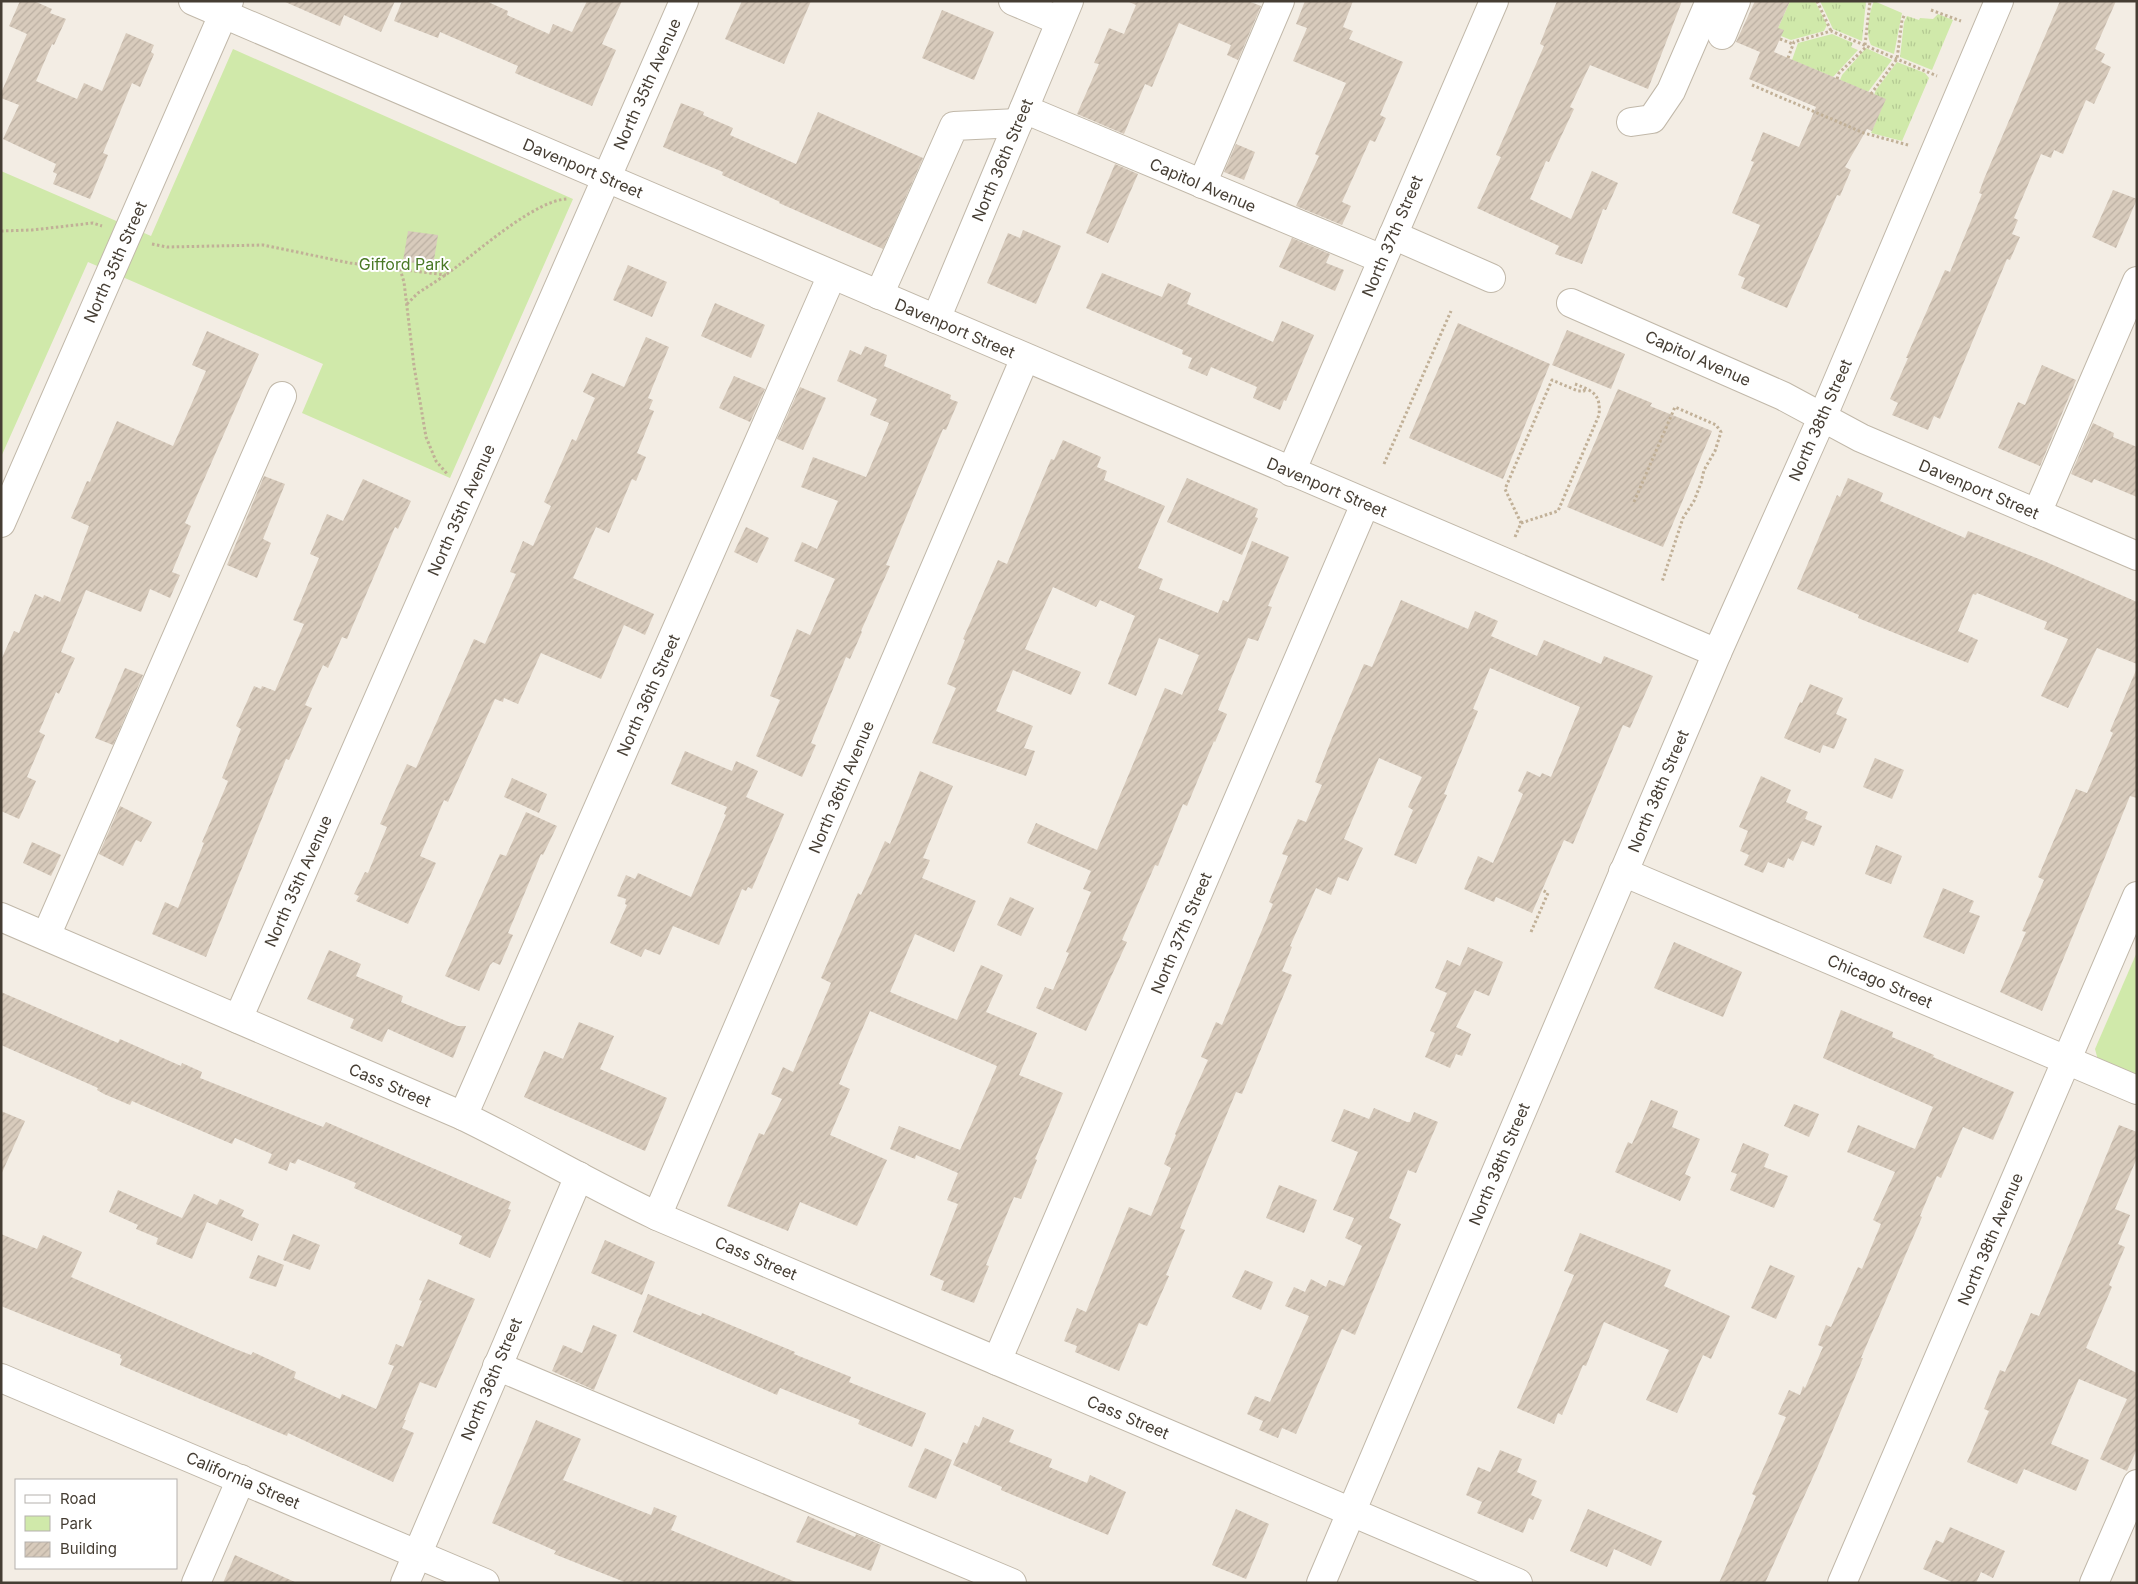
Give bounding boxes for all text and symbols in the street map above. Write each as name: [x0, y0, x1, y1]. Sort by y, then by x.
street label: North 35th Avenue: [609, 15, 685, 153]
street label: North 36th Street: [967, 96, 1037, 224]
street label: Davenport Street: [520, 134, 646, 202]
street label: Capitol Avenue: [1147, 154, 1259, 216]
street label: North 37th Street: [1357, 172, 1427, 300]
street label: North 35th Street: [79, 198, 151, 326]
park label: Gifford Park: [359, 254, 449, 274]
street label: Davenport Street: [892, 294, 1018, 362]
street label: Capitol Avenue: [1642, 326, 1754, 390]
street label: North 38th Street: [1784, 356, 1856, 484]
street label: North 35th Avenue: [423, 441, 499, 579]
street label: Davenport Street: [1264, 453, 1390, 521]
street label: Davenport Street: [1916, 455, 2042, 523]
street label: North 36th Street: [612, 631, 684, 759]
street label: North 36th Avenue: [804, 718, 878, 856]
street label: North 38th Street: [1623, 727, 1693, 855]
street label: North 35th Avenue: [260, 812, 336, 950]
street label: North 37th Street: [1146, 869, 1216, 997]
street label: Chicago Street: [1824, 950, 1936, 1012]
street label: Cass Street: [346, 1059, 434, 1111]
street label: North 38th Street: [1464, 1100, 1534, 1228]
street label: North 38th Avenue: [1953, 1170, 2027, 1308]
street label: Cass Street: [712, 1232, 800, 1284]
street label: North 36th Street: [456, 1315, 526, 1443]
street label: Cass Street: [1084, 1391, 1172, 1443]
street label: California Street: [183, 1447, 303, 1513]
legend: [15, 1479, 178, 1569]
text: Road: [60, 1489, 96, 1508]
text: Park: [60, 1514, 93, 1533]
text: Building: [60, 1539, 117, 1558]

